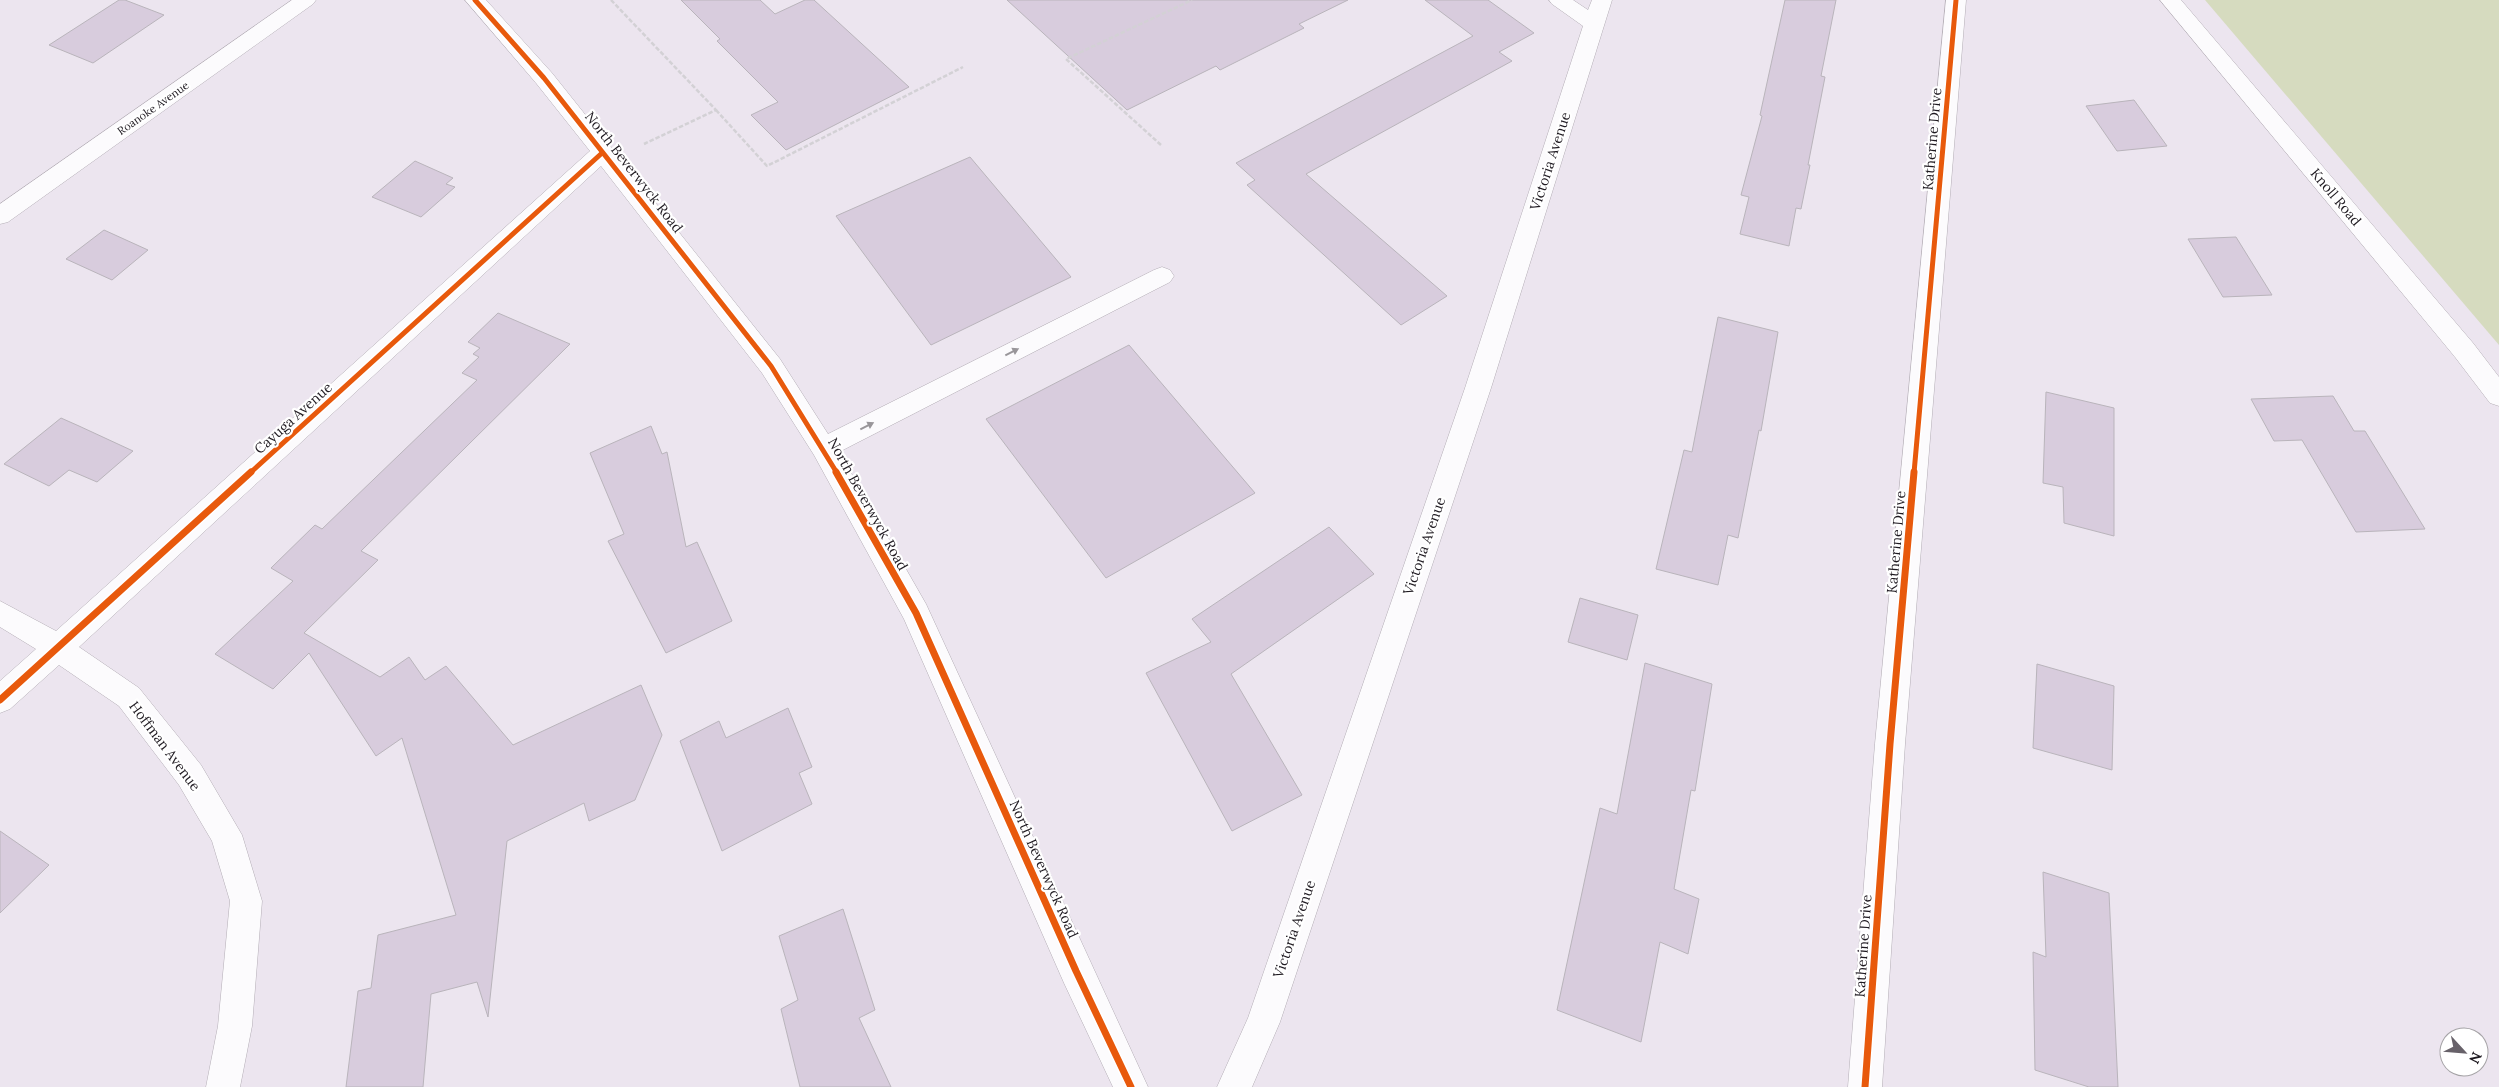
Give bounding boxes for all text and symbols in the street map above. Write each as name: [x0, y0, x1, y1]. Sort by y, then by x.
street label: Roanoke Avenue: [115, 78, 191, 138]
street label: Katherine Drive: [1919, 87, 1945, 191]
street label: North Beverwyck Road: [581, 108, 687, 236]
street label: Victoria Avenue: [1525, 109, 1574, 213]
street label: Knoll Road: [2307, 164, 2365, 230]
one-way arrow: [1004, 348, 1019, 356]
street label: Cayuga Avenue: [250, 378, 336, 458]
one-way arrow: [859, 422, 874, 430]
street label: North Beverwyck Road: [824, 435, 912, 573]
street label: Katherine Drive: [1883, 490, 1909, 594]
street label: Victoria Avenue: [1399, 494, 1449, 598]
street label: Hoffman Avenue: [125, 698, 205, 795]
street label: North Beverwyck Road: [1005, 797, 1083, 941]
street label: Victoria Avenue: [1269, 877, 1319, 981]
street label: Katherine Drive: [1850, 894, 1876, 998]
north arrow: [2439, 1027, 2489, 1077]
text: N: [2465, 1049, 2486, 1067]

